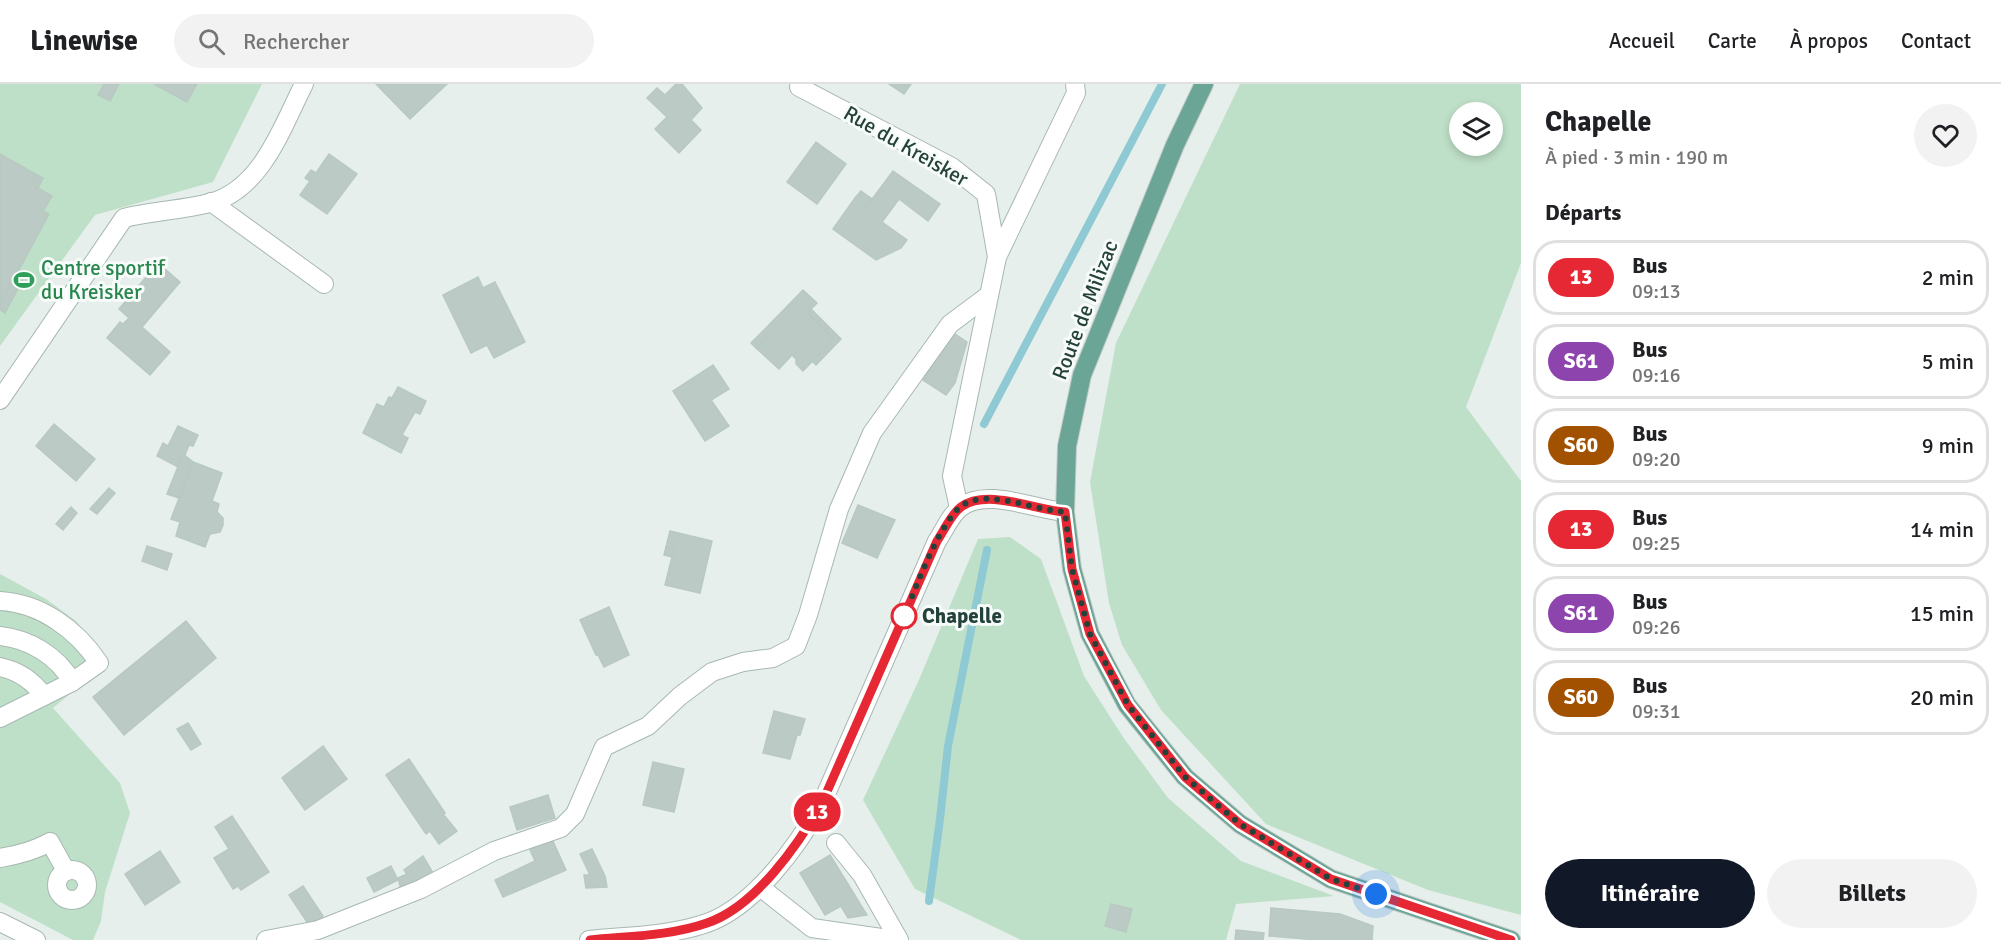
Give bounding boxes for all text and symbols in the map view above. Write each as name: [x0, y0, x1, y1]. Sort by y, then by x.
search box: [174, 14, 594, 68]
text: Linewise: [30, 24, 138, 58]
icon: search: [195, 25, 228, 58]
text: Rechercher: [243, 28, 349, 55]
text: Accueil: [1609, 28, 1675, 54]
text: Carte: [1708, 28, 1757, 54]
text: À propos: [1790, 28, 1868, 54]
text: Contact: [1901, 28, 1971, 54]
street label: Rue du Kreisker: [839, 100, 973, 192]
map controls: [1449, 102, 1503, 156]
button: layers: [1449, 102, 1503, 156]
button: heart: [1914, 104, 1977, 167]
text: Chapelle: [1545, 105, 1651, 139]
text: À pied · 3 min · 190 m: [1545, 145, 1728, 170]
text: Départs: [1545, 199, 1621, 226]
street label: Route de Milizac: [1046, 236, 1124, 384]
text: Bus: [1632, 252, 1667, 279]
place label: Centre sportif du Kreisker: [41, 255, 166, 305]
text: 13: [1570, 264, 1592, 290]
text: 2 min: [1922, 264, 1974, 291]
sports icon: Centre sportif du Kreisker: [12, 268, 36, 292]
text: 09:13: [1632, 279, 1681, 304]
text: Bus: [1632, 336, 1667, 363]
text: S61: [1564, 348, 1598, 374]
text: 5 min: [1922, 348, 1974, 375]
text: 09:16: [1632, 363, 1681, 388]
text: Bus: [1632, 420, 1667, 447]
text: S60: [1564, 432, 1598, 458]
text: 9 min: [1922, 432, 1974, 459]
text: 09:20: [1632, 447, 1681, 472]
text: Bus: [1632, 504, 1667, 531]
text: 13: [1570, 516, 1592, 542]
text: 14 min: [1910, 516, 1974, 543]
text: 09:25: [1632, 531, 1681, 556]
text: Bus: [1632, 588, 1667, 615]
text: S61: [1564, 600, 1598, 626]
text: 15 min: [1910, 600, 1974, 627]
marker: Chapelle: [891, 603, 917, 629]
place label: Chapelle: [922, 603, 1002, 629]
text: 09:26: [1632, 615, 1681, 640]
text: Bus: [1632, 672, 1667, 699]
text: S60: [1564, 684, 1598, 710]
text: 20 min: [1910, 684, 1974, 711]
text: 09:31: [1632, 699, 1681, 724]
line badge: 13: [790, 792, 844, 832]
text: 13: [806, 799, 828, 825]
button: Itinéraire: [1545, 859, 1755, 928]
button: Billets: [1767, 859, 1977, 928]
your location: [1361, 879, 1391, 909]

